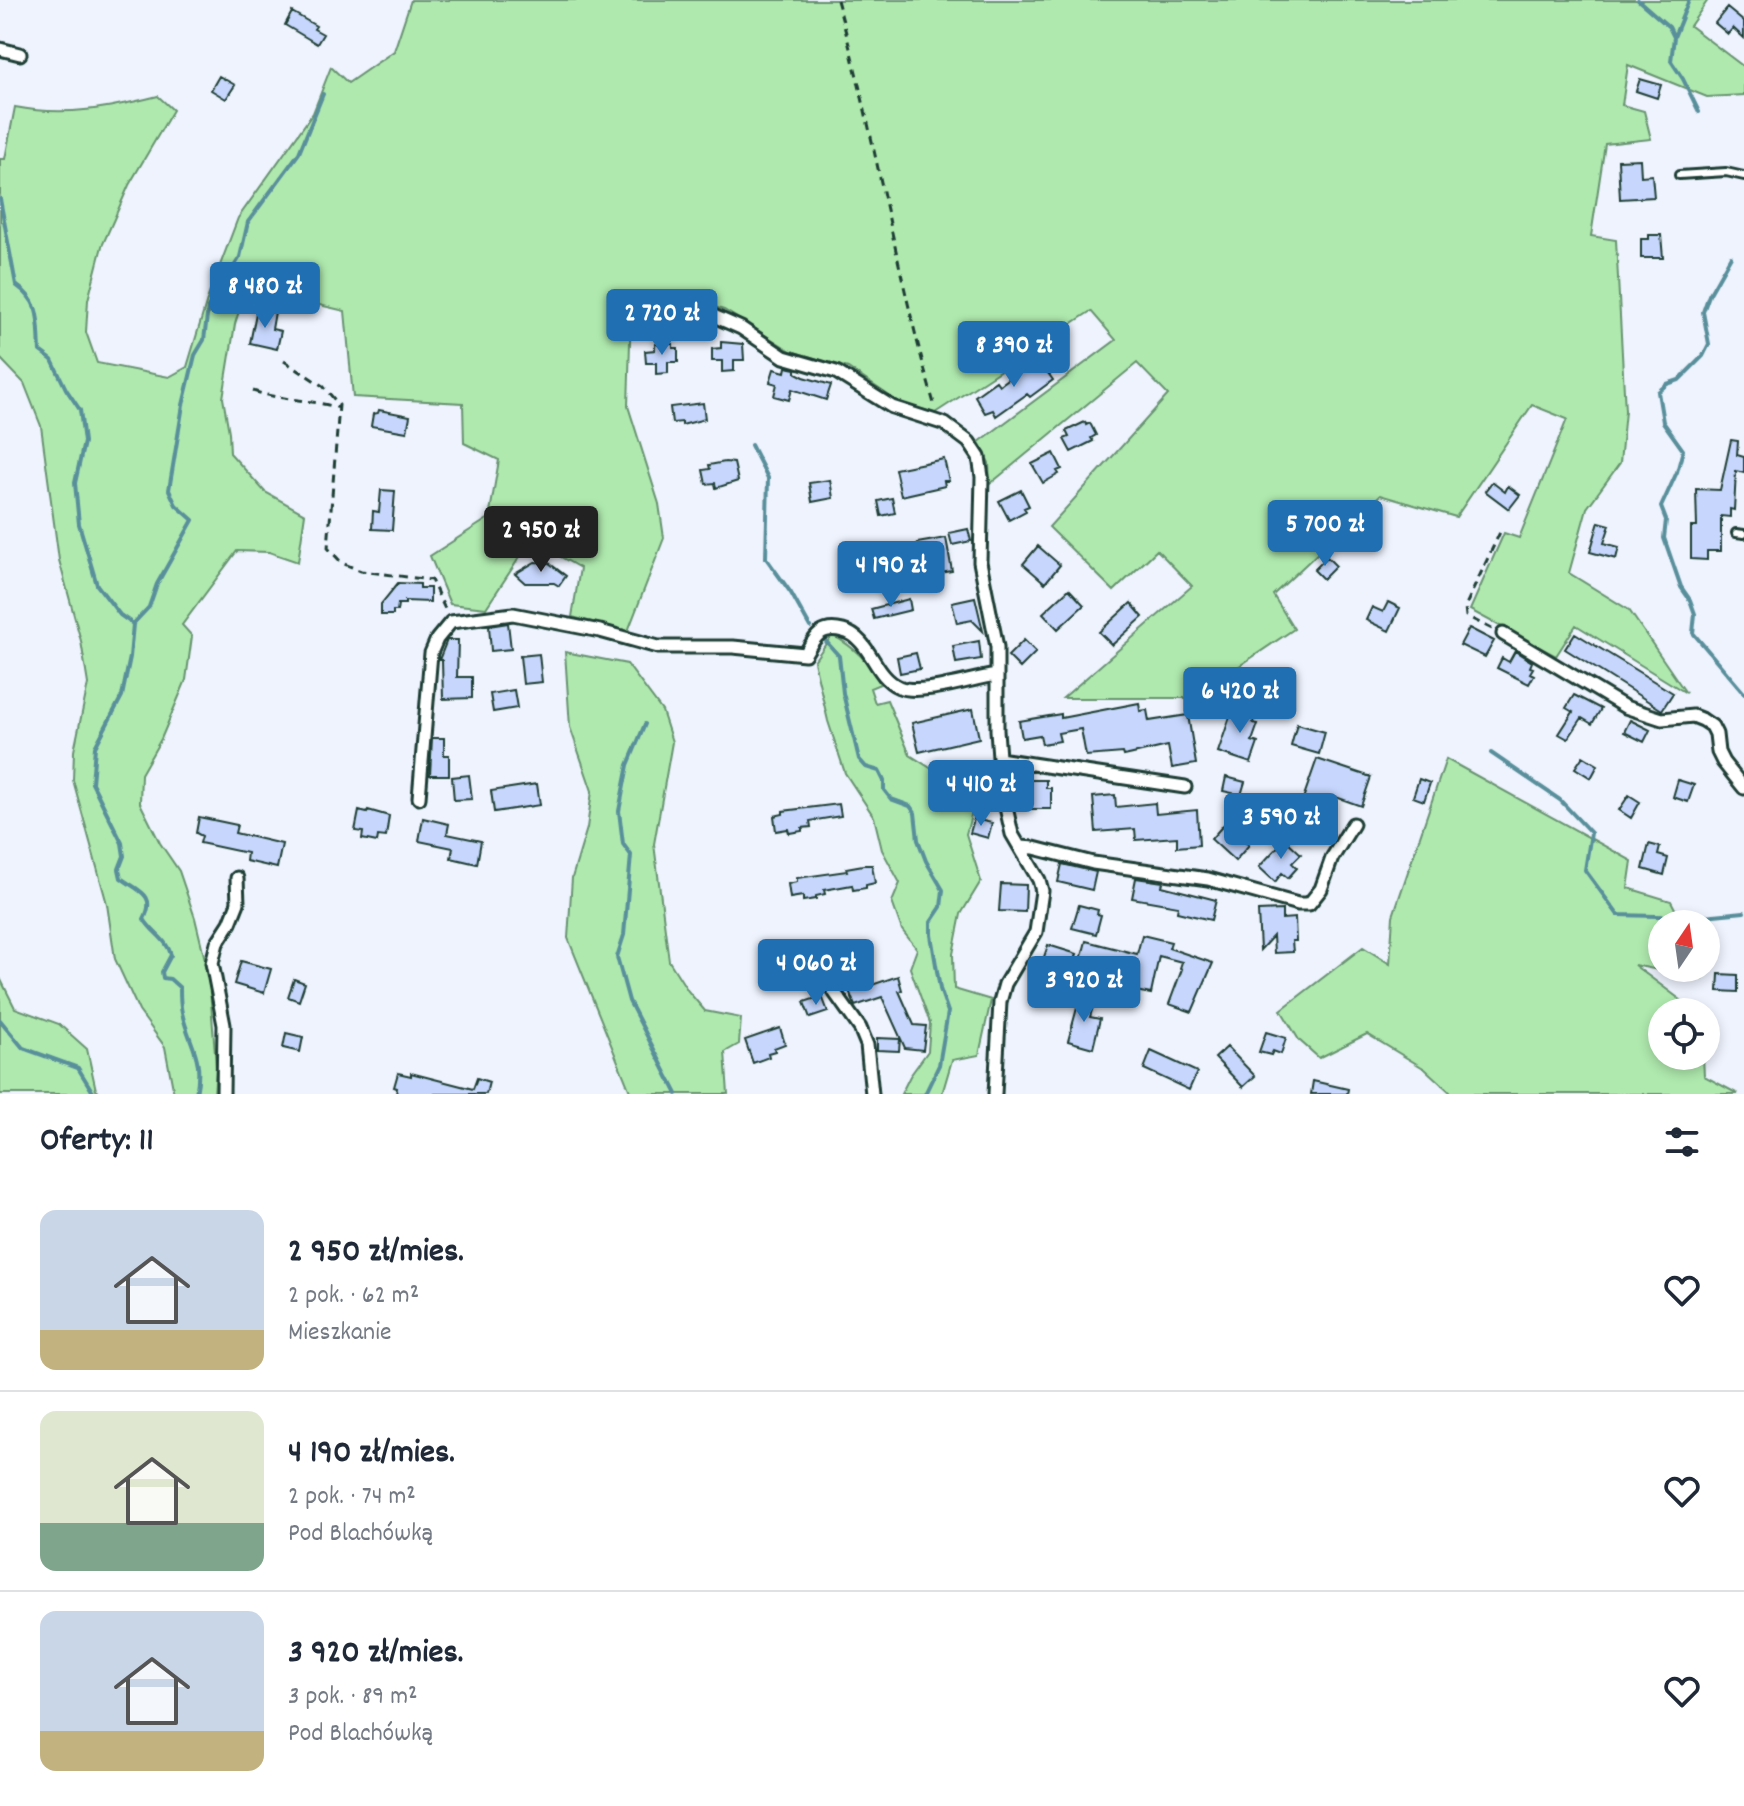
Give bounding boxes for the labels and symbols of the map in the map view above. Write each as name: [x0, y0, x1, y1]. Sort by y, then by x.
pin: 8 480 zł: [182, 262, 348, 330]
pin: 2 720 zł: [579, 289, 745, 357]
pin: 8 390 zł: [931, 321, 1097, 389]
pin: 5 700 zł: [1242, 500, 1408, 568]
pin: 2 950 zł: [458, 506, 624, 574]
pin: 4 190 zł: [808, 541, 974, 609]
pin: 6 420 zł: [1157, 667, 1323, 735]
pin: 4 410 zł: [898, 760, 1064, 828]
pin: 3 590 zł: [1198, 793, 1364, 861]
north arrow: [1648, 910, 1720, 982]
pin: 4 060 zł: [733, 939, 899, 1007]
pin: 3 920 zł: [1001, 956, 1167, 1024]

